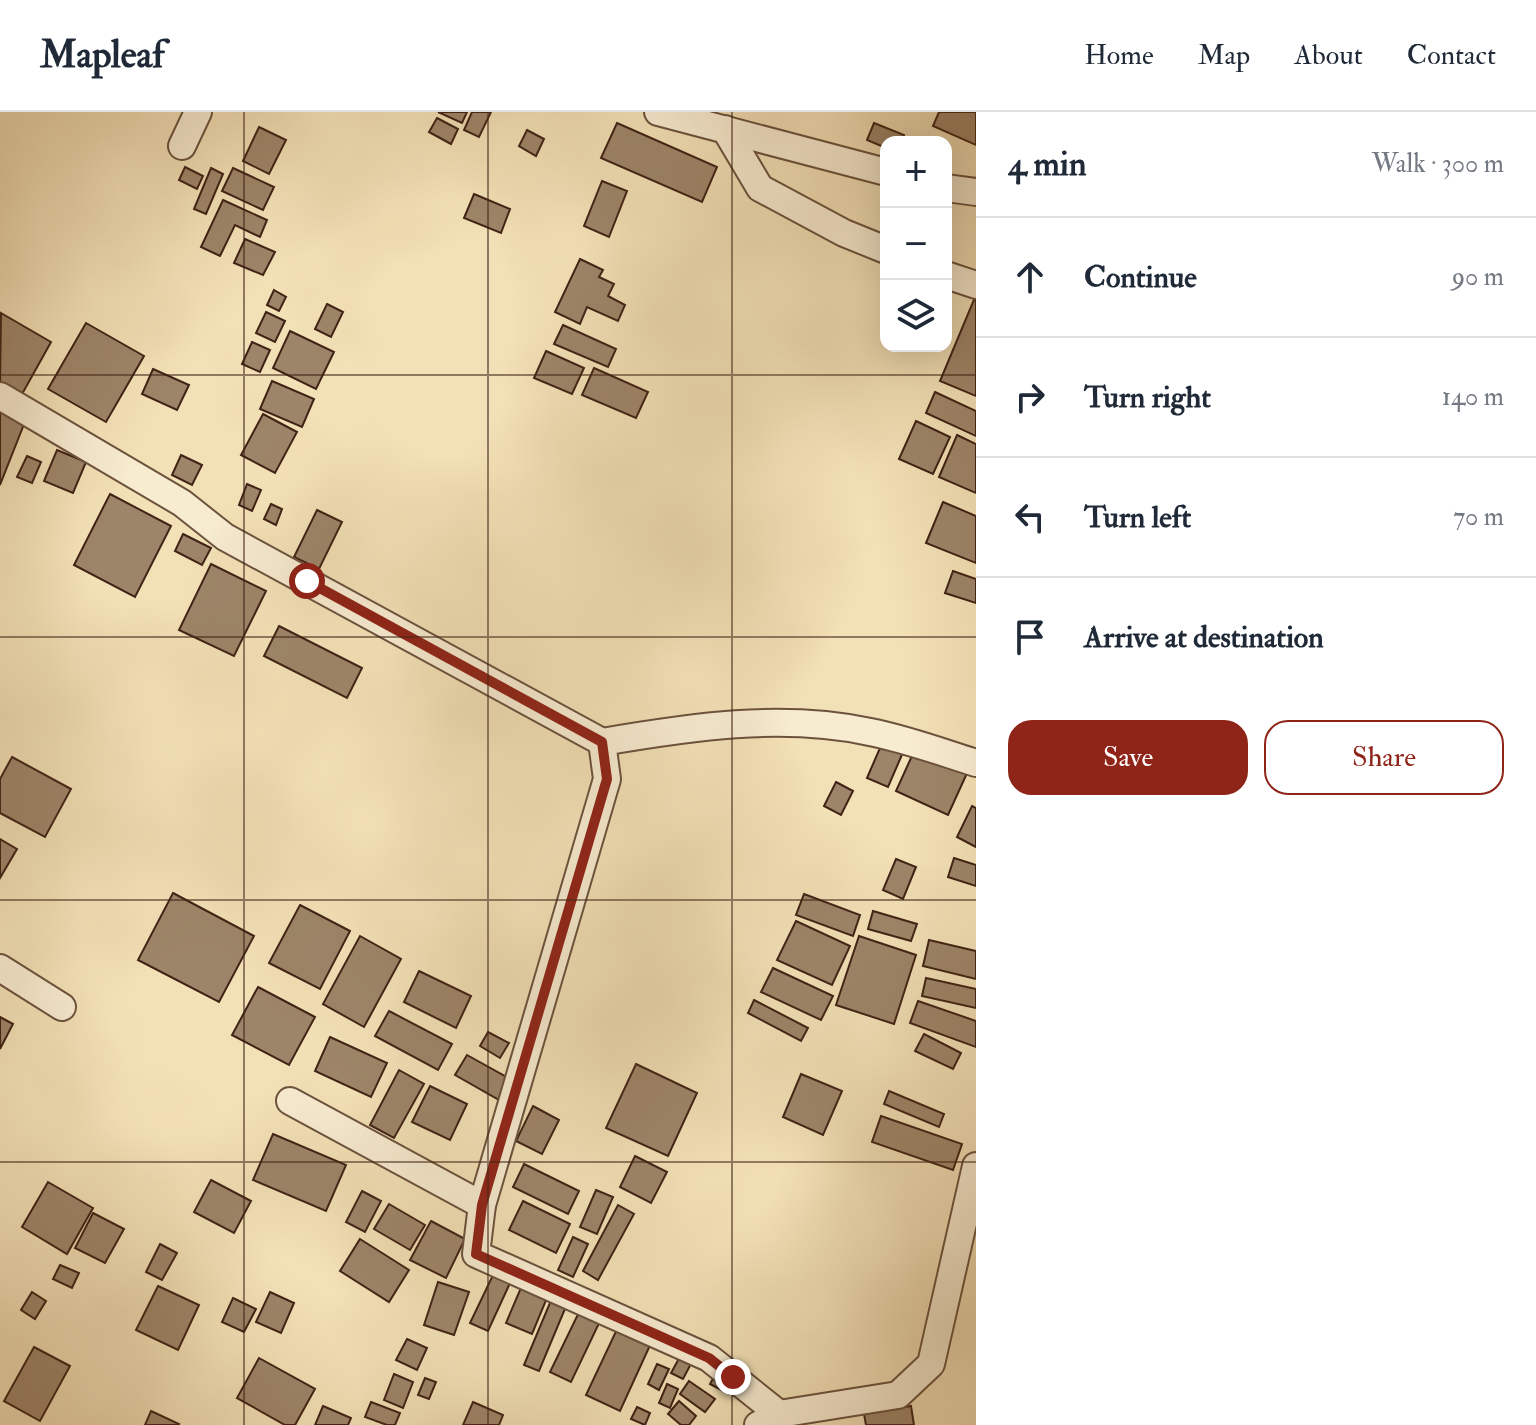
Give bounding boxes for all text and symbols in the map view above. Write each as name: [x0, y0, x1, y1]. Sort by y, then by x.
text: Mapleaf: [40, 31, 165, 79]
text: Home: [1084, 38, 1154, 73]
text: Map: [1198, 38, 1250, 73]
text: About: [1294, 38, 1363, 73]
text: Contact: [1407, 38, 1496, 73]
map controls: [880, 136, 952, 352]
button: +: [880, 136, 952, 208]
text: 4 min: [1008, 143, 1086, 186]
text: Walk · 300 m: [1372, 148, 1504, 180]
button: −: [880, 208, 952, 280]
icon: ahead: [1008, 255, 1052, 299]
text: Continue: [1084, 259, 1197, 296]
text: 90 m: [1452, 261, 1504, 293]
button: layers: [880, 280, 952, 352]
icon: right: [1008, 375, 1052, 419]
text: Turn right: [1084, 379, 1211, 416]
text: 140 m: [1442, 381, 1504, 413]
icon: left: [1008, 495, 1052, 539]
text: Turn left: [1084, 499, 1191, 536]
text: 70 m: [1453, 501, 1504, 533]
route start: [289, 563, 325, 599]
icon: arrive: [1008, 615, 1052, 659]
text: Arrive at destination: [1084, 619, 1324, 656]
button: Save: [1008, 720, 1248, 795]
button: Share: [1264, 720, 1504, 795]
route end: [715, 1359, 751, 1395]

